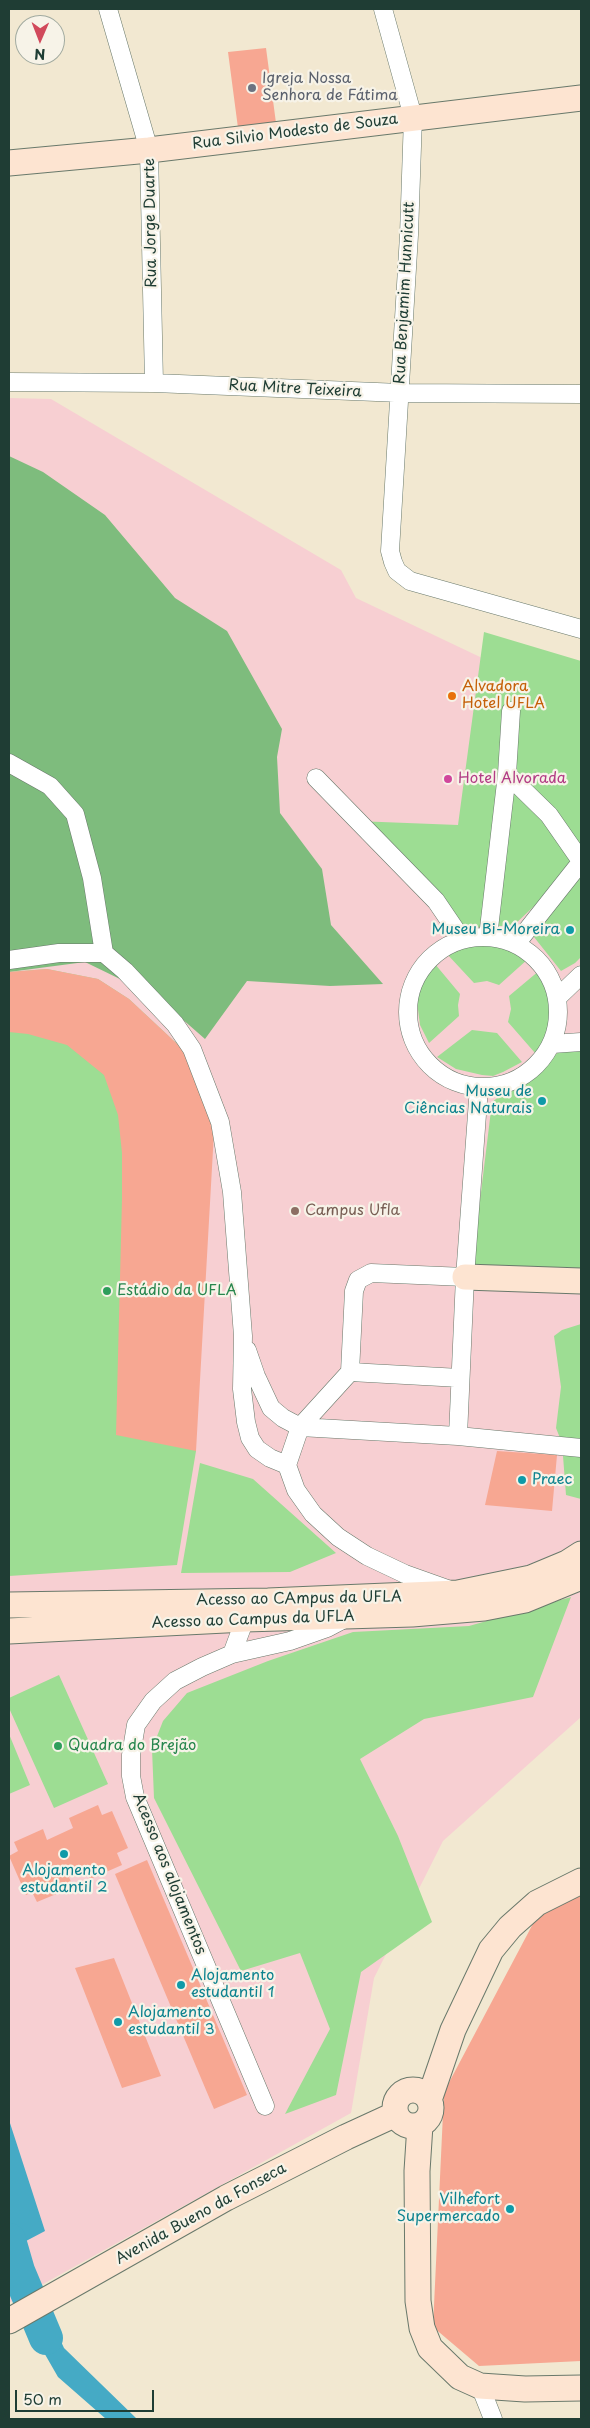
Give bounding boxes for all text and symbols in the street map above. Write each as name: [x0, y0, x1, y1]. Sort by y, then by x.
north arrow: [15, 15, 65, 65]
text: N: [34, 44, 45, 65]
place label: Igreja Nossa Senhora de Fátima: [262, 70, 398, 105]
marker: Igreja Nossa Senhora de Fátima: [246, 82, 258, 94]
street label: Rua Silvio Modesto de Souza: [191, 110, 399, 154]
street label: Rua Jorge Duarte: [141, 158, 161, 288]
street label: Rua Benjamim Hunnicutt: [391, 201, 419, 385]
street label: Rua Mitre Teixeira: [228, 377, 362, 401]
place label: Alvadora Hotel UFLA: [462, 678, 545, 713]
marker: Alvadora Hotel UFLA: [446, 690, 458, 702]
place label: Hotel Alvorada: [458, 770, 566, 788]
marker: Hotel Alvorada: [442, 773, 454, 785]
place label: Museu Bi-Moreira: [432, 921, 560, 939]
marker: Museu Bi-Moreira: [564, 924, 576, 936]
place label: Museu de Ciências Naturais: [404, 1083, 532, 1118]
marker: Museu de Ciências Naturais: [536, 1095, 548, 1107]
place label: Campus Ufla: [305, 1202, 400, 1220]
marker: Campus Ufla: [289, 1205, 301, 1217]
place label: Estádio da UFLA: [117, 1282, 237, 1300]
marker: Estádio da UFLA: [101, 1285, 113, 1297]
place label: Praec: [532, 1471, 572, 1489]
marker: Praec: [516, 1474, 528, 1486]
street label: Acesso ao CAmpus da UFLA: [196, 1588, 402, 1610]
street label: Acesso ao Campus da UFLA: [151, 1607, 355, 1633]
place label: Quadra do Brejão: [68, 1737, 196, 1755]
marker: Quadra do Brejão: [52, 1740, 64, 1752]
street label: Acesso aos alojamentos: [128, 1791, 210, 1957]
marker: Alojamento estudantil 2: [58, 1848, 70, 1860]
place label: Alojamento estudantil 2: [20, 1862, 108, 1897]
place label: Alojamento estudantil 1: [191, 1967, 274, 2002]
marker: Alojamento estudantil 1: [175, 1979, 187, 1991]
place label: Alojamento estudantil 3: [128, 2004, 215, 2039]
marker: Alojamento estudantil 3: [112, 2016, 124, 2028]
street label: Avenida Bueno da Fonseca: [113, 2160, 289, 2268]
place label: Vilhefort Supermercado: [397, 2191, 500, 2226]
marker: Vilhefort Supermercado: [504, 2203, 516, 2215]
scale bar: [18, 2380, 156, 2412]
text: 50 m: [23, 2387, 62, 2410]

